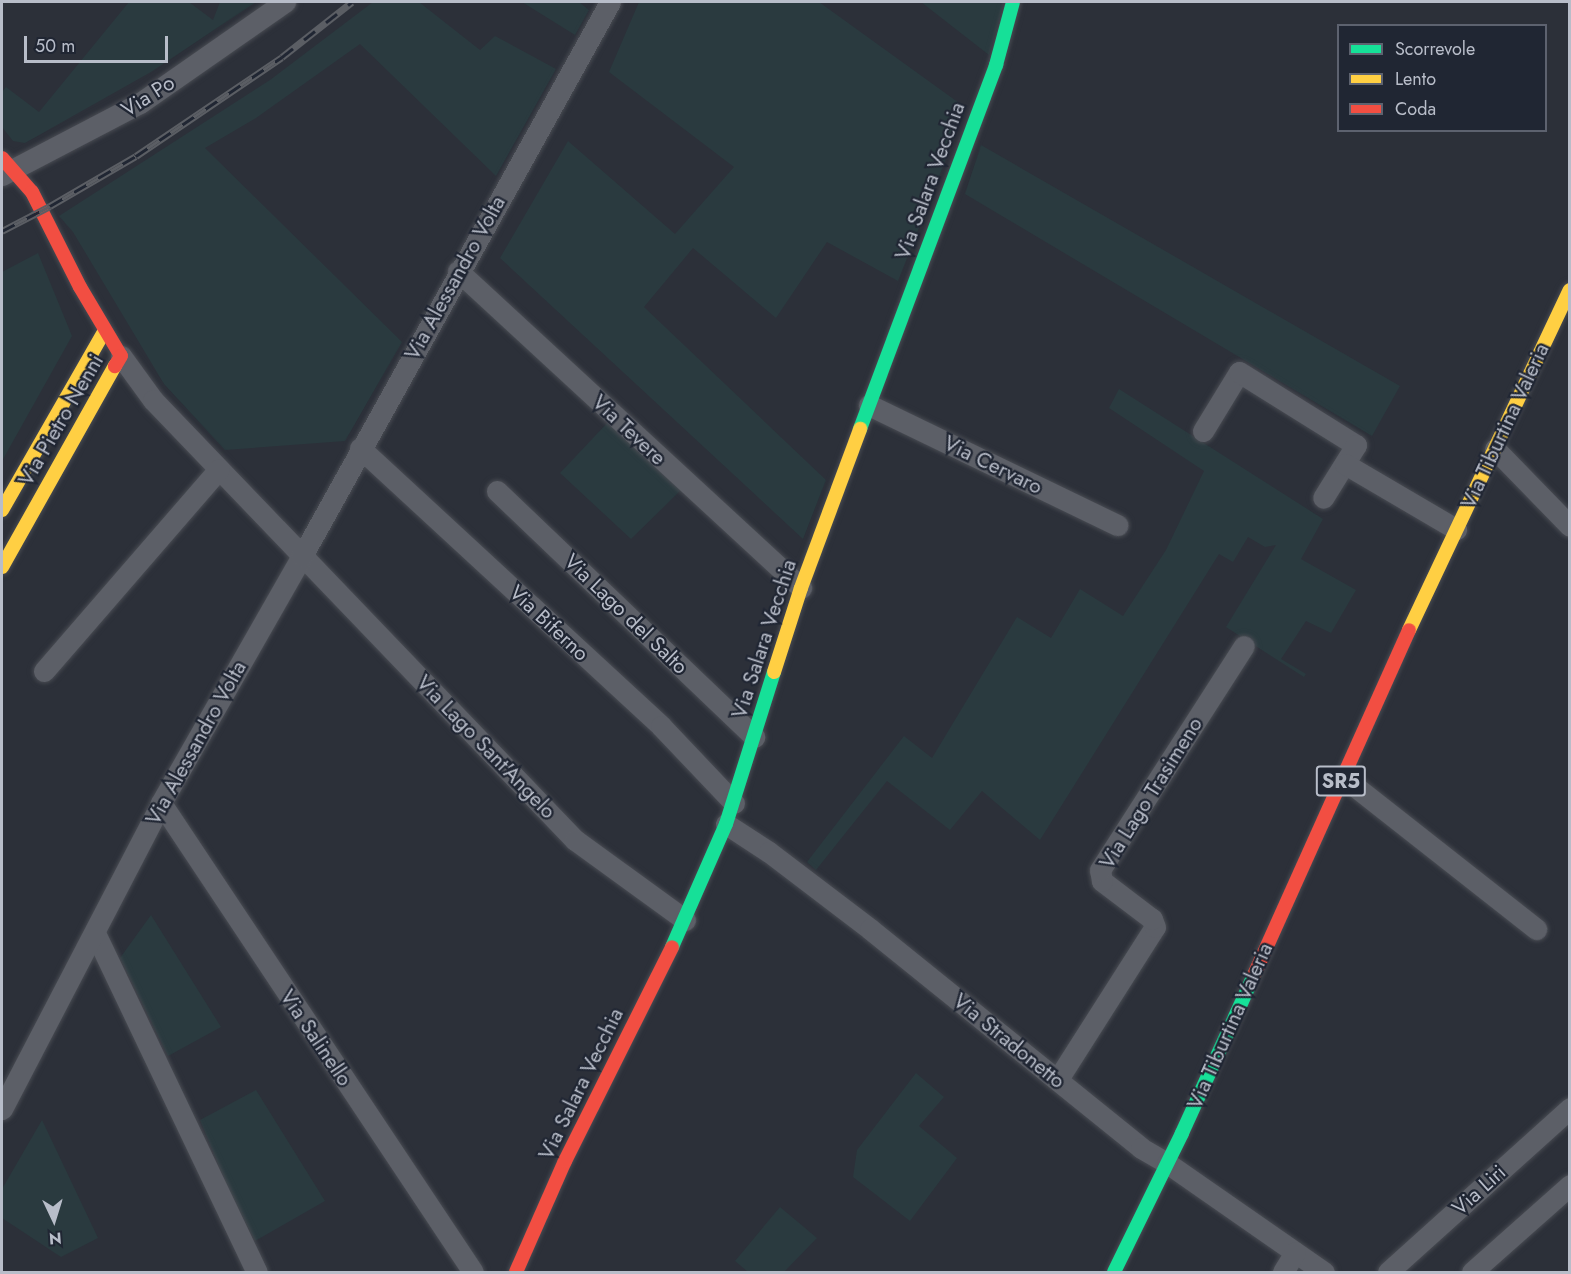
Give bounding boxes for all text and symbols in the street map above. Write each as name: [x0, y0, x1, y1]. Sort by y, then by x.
scale bar: [27, 24, 171, 62]
legend: [1337, 24, 1547, 132]
text: 50 m: [35, 33, 75, 59]
text: Scorrevole: [1395, 36, 1475, 62]
text: Lento: [1395, 66, 1436, 92]
street label: Via Po: [117, 70, 179, 122]
text: Coda: [1395, 96, 1436, 122]
street label: Via Salara Vecchia: [890, 99, 970, 263]
street label: Via Alessandro Volta: [399, 192, 511, 364]
street label: Via Tiburtina Valeria: [1456, 339, 1554, 513]
street label: Via Pietro Nenni: [13, 350, 109, 490]
street label: Via Tevere: [587, 390, 671, 470]
street label: Via Cervaro: [940, 430, 1046, 500]
street label: Via Lago del Salto: [559, 549, 693, 679]
street label: Via Salara Vecchia: [726, 556, 802, 722]
street label: Via Biferno: [504, 580, 594, 666]
street label: Via Alessandro Volta: [140, 657, 252, 829]
street label: Via Lago Sant'Angelo: [411, 670, 561, 824]
street label: Via Lago Trasimeno: [1094, 713, 1208, 873]
road number: SR5: [1316, 764, 1366, 798]
street label: Via Tiburtina Valeria: [1182, 939, 1278, 1113]
street label: Via Salinello: [275, 985, 357, 1091]
street label: Via Stradonetto: [948, 988, 1070, 1094]
street label: Via Salara Vecchia: [533, 1004, 629, 1164]
street label: Via Liri: [1447, 1159, 1511, 1221]
north arrow: [24, 1190, 84, 1250]
text: N: [48, 1227, 62, 1250]

